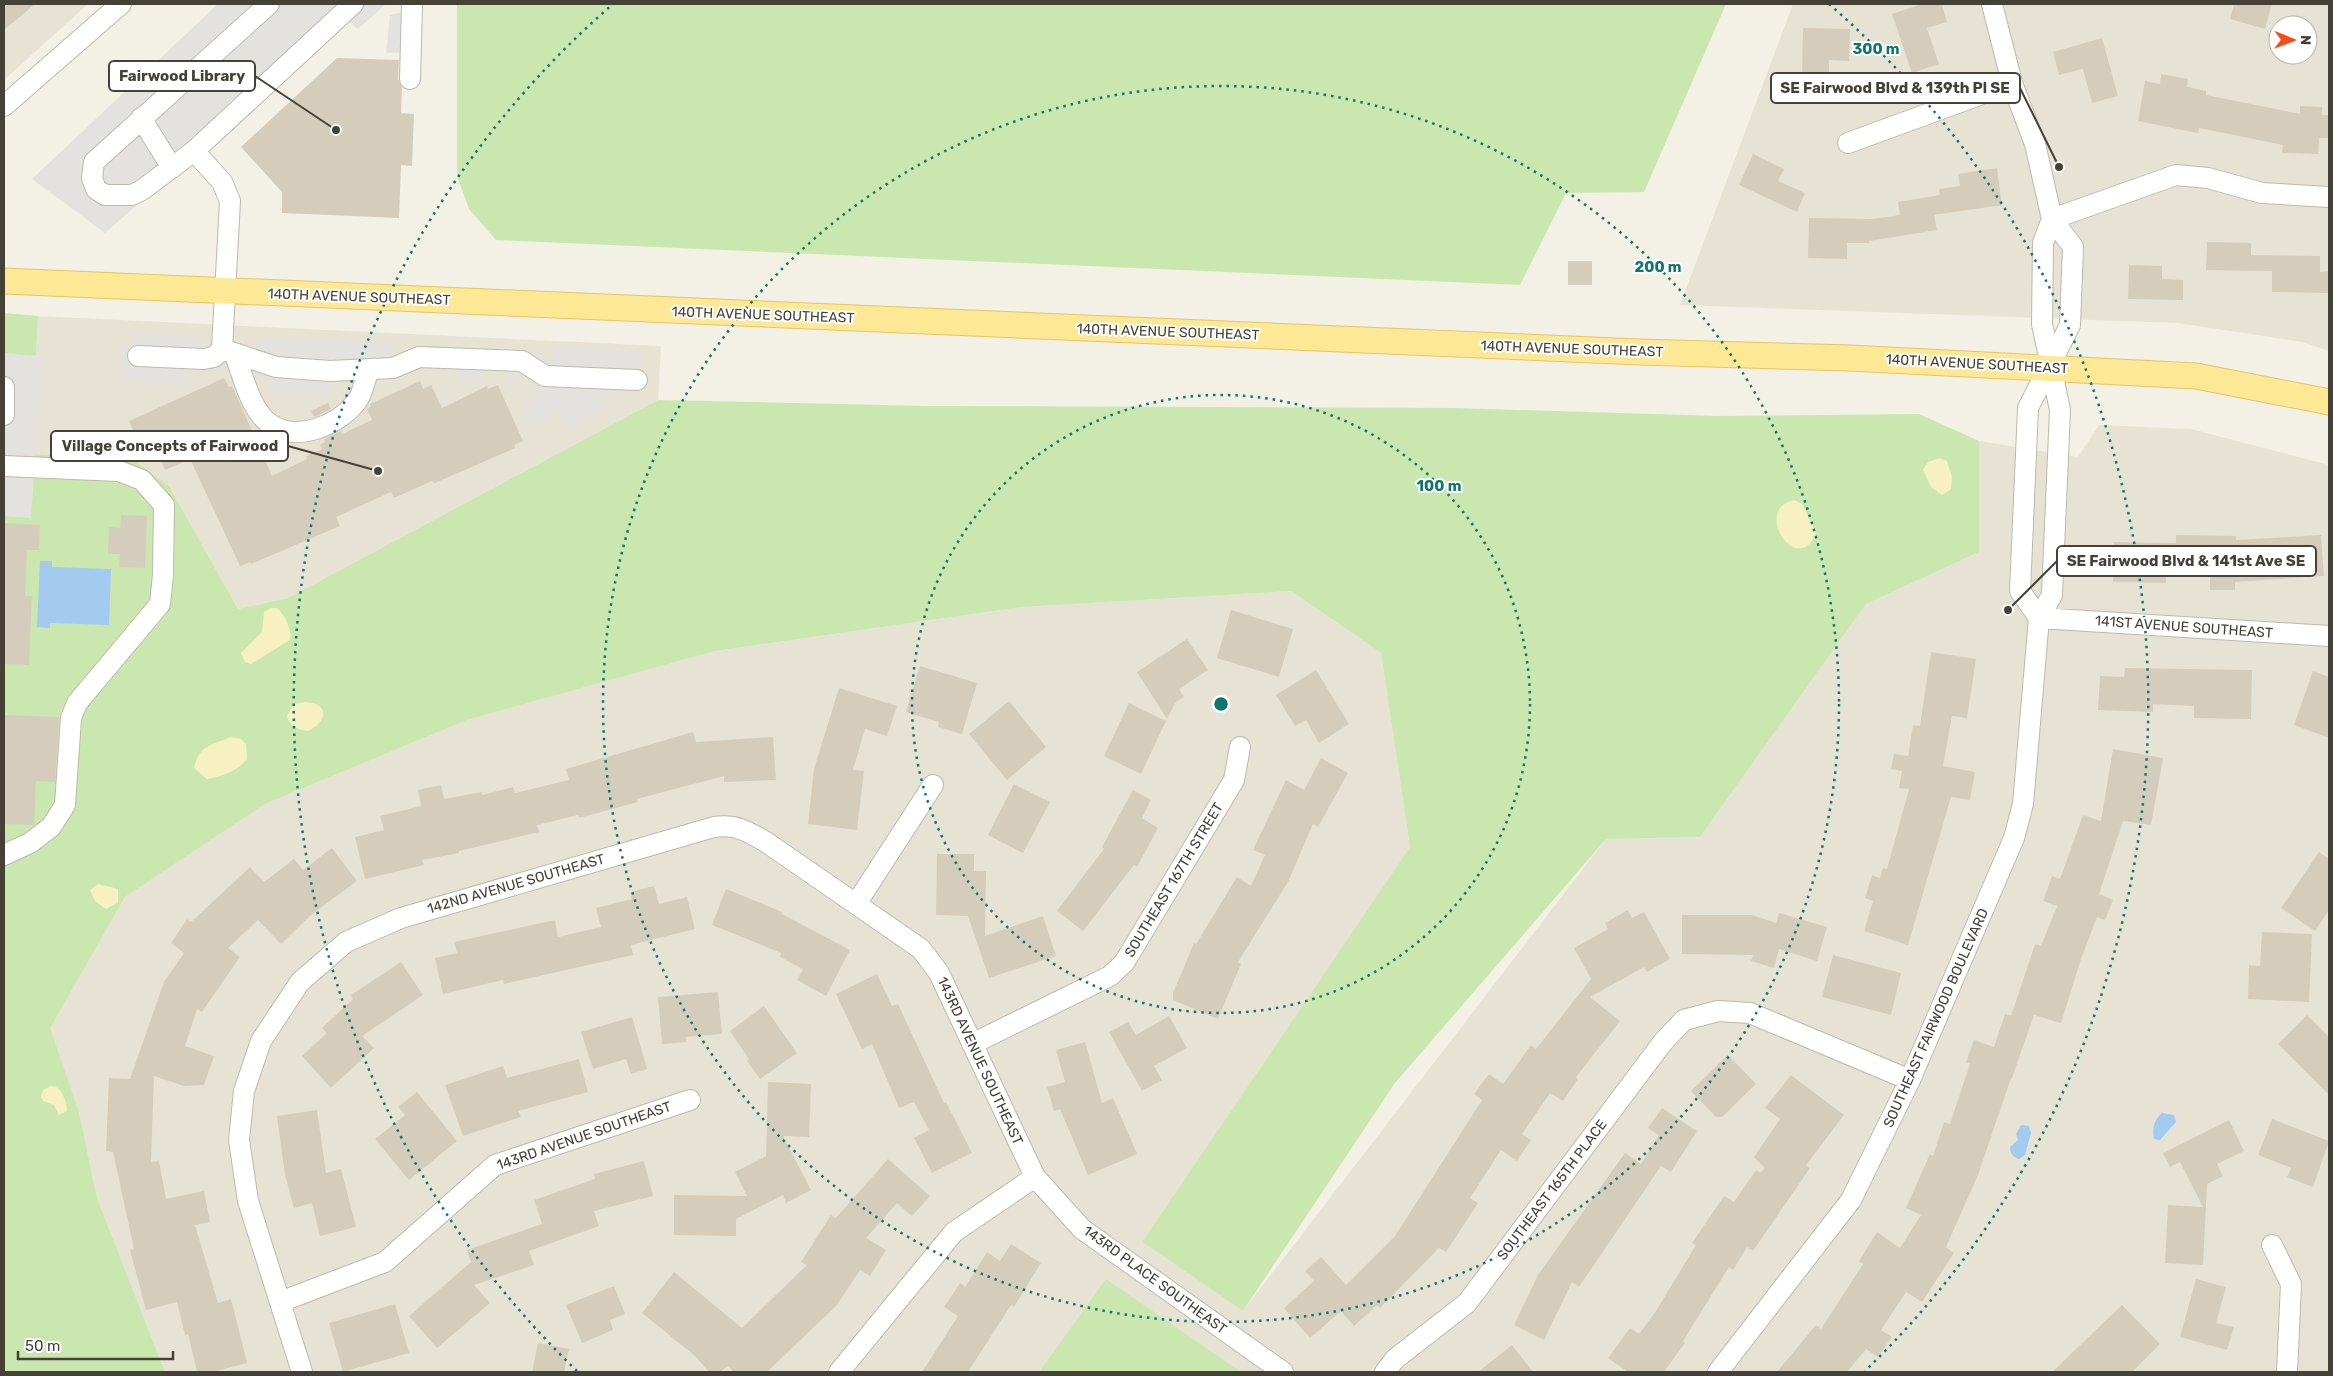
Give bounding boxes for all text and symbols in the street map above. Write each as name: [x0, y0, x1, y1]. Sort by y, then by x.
north arrow: [2268, 15, 2318, 65]
text: N: [2297, 35, 2314, 45]
text: 300 m: [1852, 40, 1900, 58]
callout: Fairwood Library: [109, 61, 255, 91]
text: Fairwood Library: [119, 67, 245, 85]
callout: SE Fairwood Blvd & 139th Pl SE: [1771, 73, 2020, 103]
text: SE Fairwood Blvd & 139th Pl SE: [1780, 79, 2010, 97]
text: 200 m: [1634, 258, 1682, 276]
street label: 140TH AVENUE SOUTHEAST: [267, 285, 451, 309]
street label: 140TH AVENUE SOUTHEAST: [671, 303, 855, 327]
street label: 140TH AVENUE SOUTHEAST: [1076, 320, 1260, 344]
street label: 140TH AVENUE SOUTHEAST: [1480, 337, 1664, 361]
street label: 140TH AVENUE SOUTHEAST: [1885, 351, 2069, 377]
callout: Village Concepts of Fairwood: [51, 431, 288, 461]
text: Village Concepts of Fairwood: [62, 437, 278, 455]
text: 100 m: [1417, 477, 1461, 495]
callout: SE Fairwood Blvd & 141st Ave SE: [2057, 546, 2316, 576]
text: SE Fairwood Blvd & 141st Ave SE: [2067, 552, 2305, 570]
street label: 141ST AVENUE SOUTHEAST: [2095, 612, 2273, 642]
centre of rings: [1212, 695, 1230, 713]
street label: SOUTHEAST 167TH STREET: [1121, 800, 1227, 960]
street label: 142ND AVENUE SOUTHEAST: [425, 851, 607, 917]
street label: SOUTHEAST FAIRWOOD BOULEVARD: [1880, 906, 1992, 1130]
street label: 143RD AVENUE SOUTHEAST: [934, 974, 1026, 1148]
street label: 143RD AVENUE SOUTHEAST: [495, 1098, 673, 1174]
street label: SOUTHEAST 165TH PLACE: [1494, 1116, 1610, 1264]
street label: 143RD PLACE SOUTHEAST: [1080, 1222, 1230, 1338]
scale bar: [18, 1328, 172, 1360]
text: 50 m: [25, 1337, 60, 1355]

